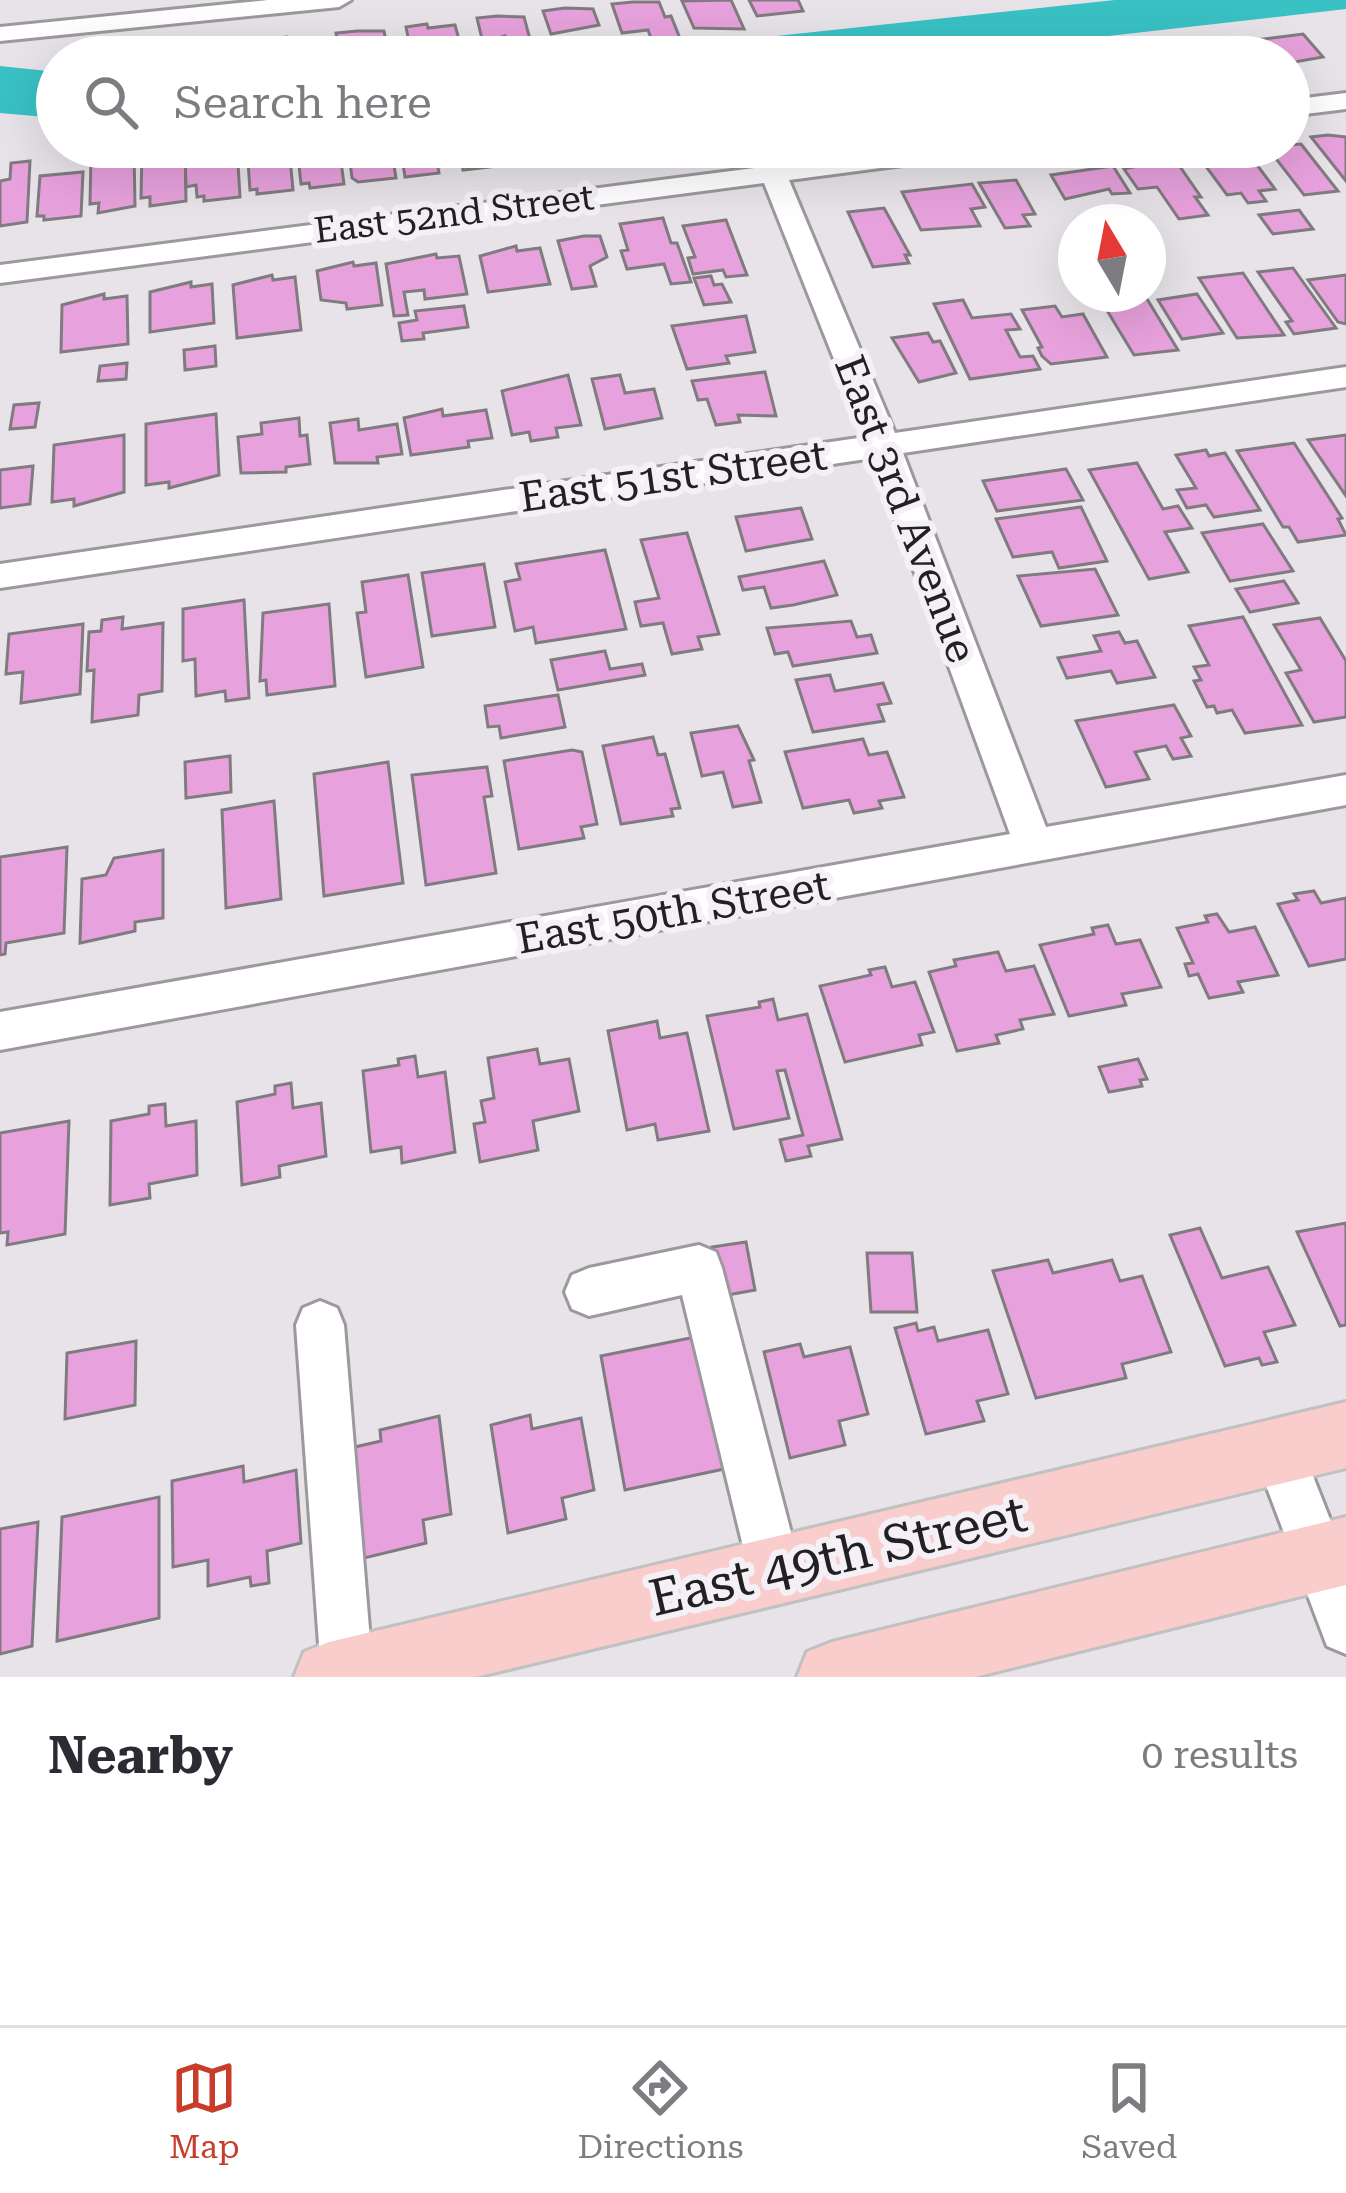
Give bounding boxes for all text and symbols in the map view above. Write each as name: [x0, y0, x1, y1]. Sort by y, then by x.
search box: [36, 36, 1310, 168]
icon: search: [78, 69, 144, 135]
text: Search here: [174, 76, 432, 129]
street label: East 52nd Street: [312, 176, 596, 252]
north arrow: [1058, 204, 1166, 312]
street label: East 3rd Avenue: [825, 349, 987, 669]
street label: East 51st Street: [516, 430, 830, 522]
street label: East 50th Street: [513, 860, 833, 964]
street label: East 49th Street: [644, 1484, 1032, 1628]
text: Nearby: [48, 1726, 233, 1785]
text: 0 results: [1141, 1732, 1298, 1778]
tab: Map: [169, 2055, 240, 2166]
tab: Directions: [577, 2055, 743, 2166]
tab: Saved: [1081, 2055, 1177, 2166]

